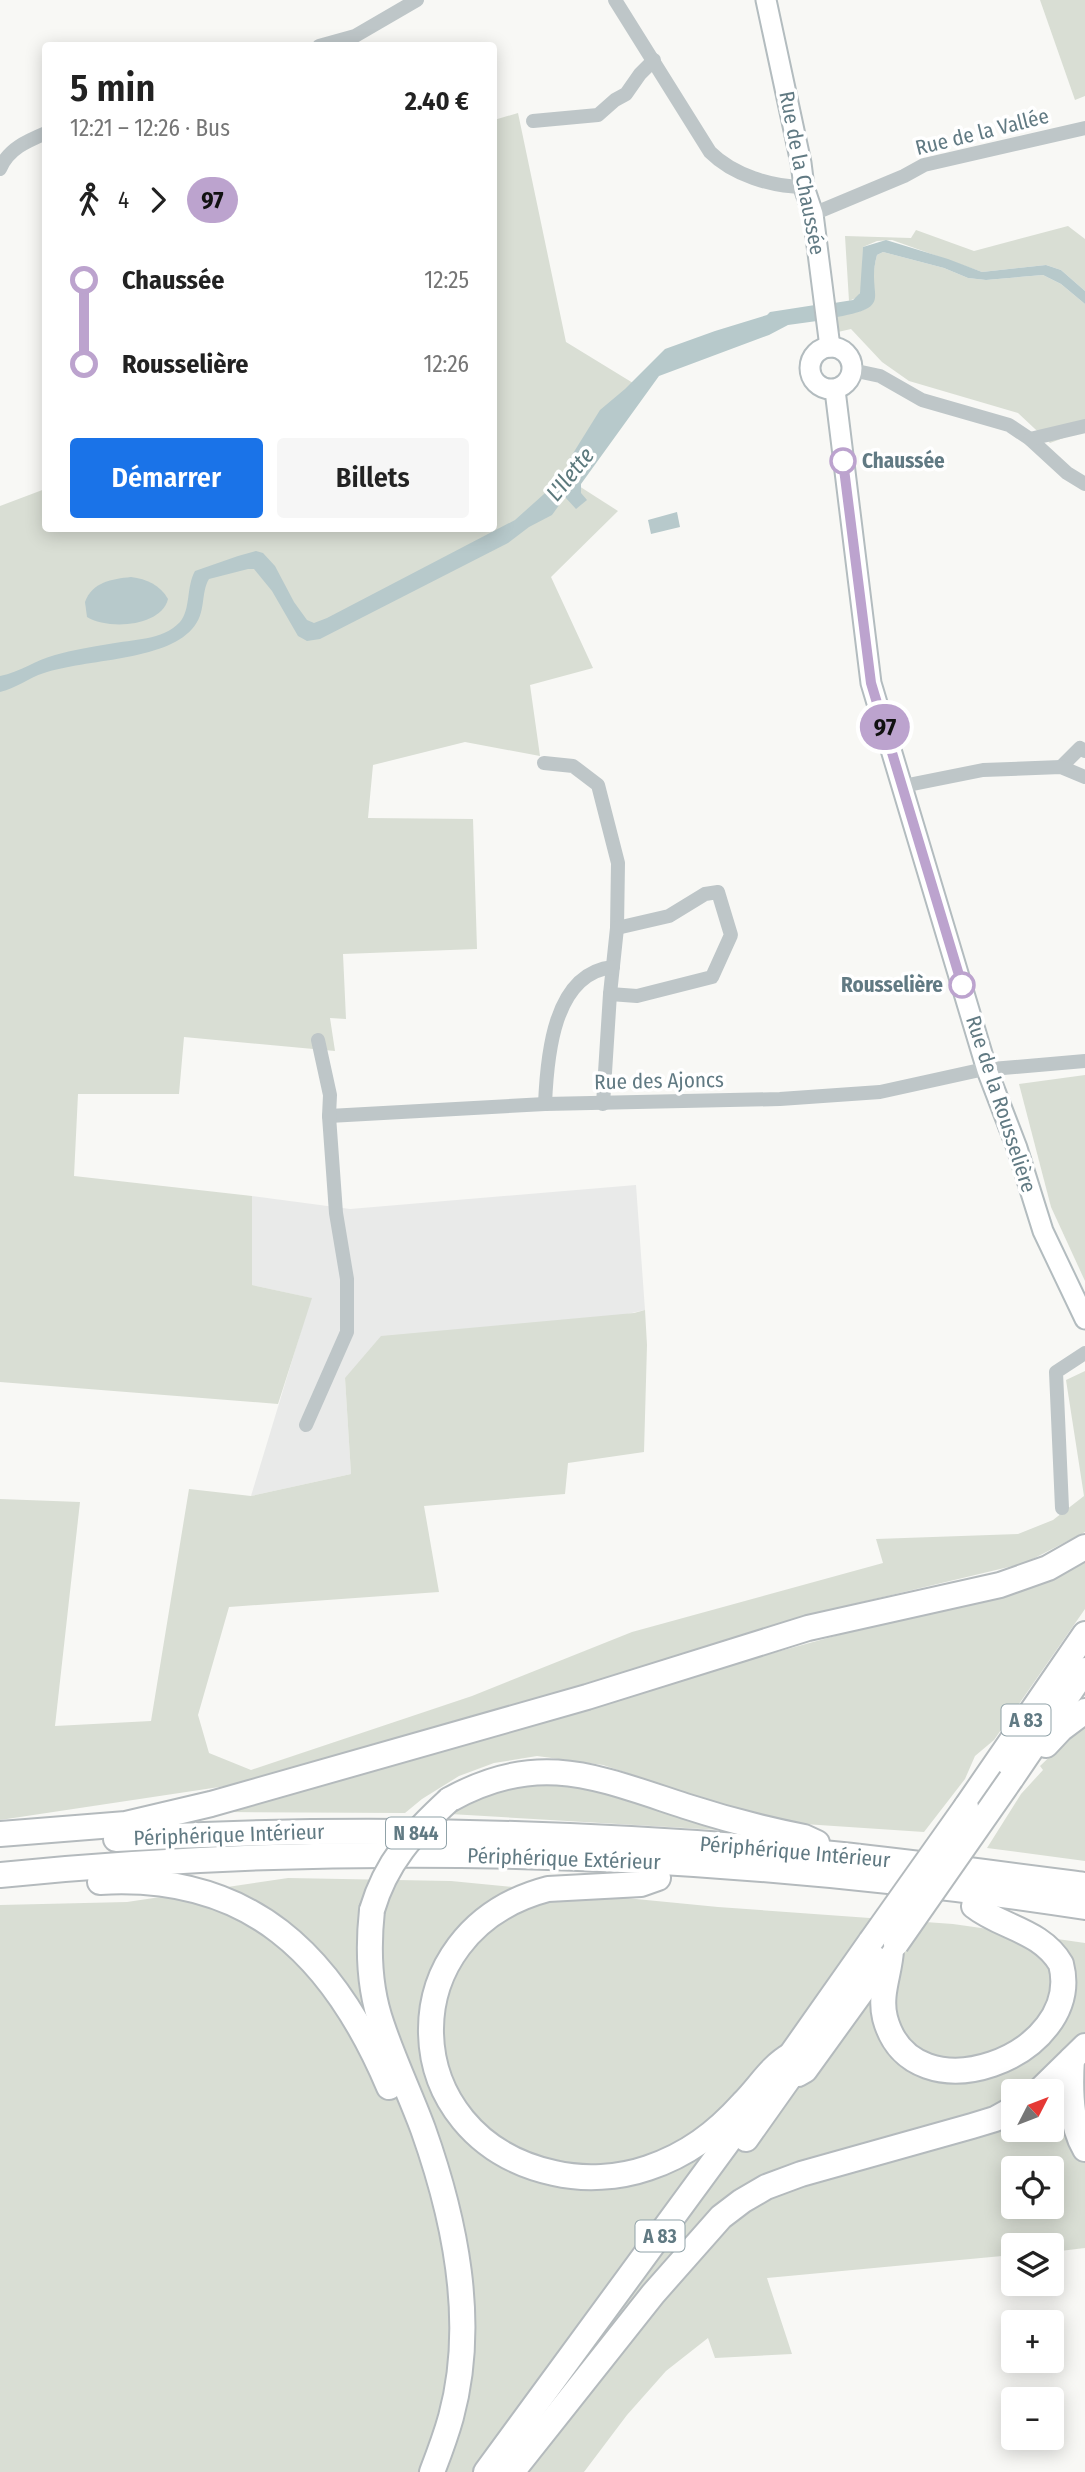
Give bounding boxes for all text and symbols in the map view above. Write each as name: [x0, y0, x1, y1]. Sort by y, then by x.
text: 5 min: [70, 65, 155, 111]
text: 2.40 €: [405, 86, 469, 117]
street label: Rue de la Chaussée: [773, 89, 831, 257]
street label: Rue de la Vallée: [913, 103, 1051, 161]
text: 12:21 – 12:26 · Bus: [70, 114, 230, 142]
icon: walk: [70, 181, 108, 219]
icon: forward: [139, 181, 177, 219]
text: 4: [118, 186, 129, 214]
text: 97: [201, 186, 224, 214]
text: Chaussée: [122, 265, 224, 296]
text: 12:25: [424, 266, 469, 294]
text: Rousselière: [122, 349, 248, 380]
text: 12:26: [423, 350, 469, 378]
button: Démarrer: [70, 438, 263, 518]
button: Billets: [277, 438, 469, 518]
water label: L'Ilette: [540, 442, 600, 506]
marker: Chaussée: [830, 448, 856, 474]
place label: Chaussée: [862, 448, 945, 474]
line badge: 97: [854, 704, 917, 750]
text: 97: [874, 713, 896, 741]
place label: Rousselière: [841, 972, 943, 998]
marker: Rousselière: [949, 972, 975, 998]
street label: Rue de la Rousselière: [960, 1012, 1042, 1196]
street label: Rue des Ajoncs: [594, 1067, 724, 1095]
road number: A 83: [1002, 1704, 1050, 1736]
road number: N 844: [386, 1817, 446, 1848]
street label: Périphérique Intérieur: [133, 1819, 326, 1851]
street label: Périphérique Intérieur: [699, 1831, 892, 1873]
street label: Périphérique Extérieur: [467, 1843, 662, 1875]
north arrow: [1001, 2079, 1064, 2142]
map controls: [1001, 2079, 1064, 2450]
button: locate: [1001, 2156, 1064, 2219]
road number: A 83: [636, 2220, 684, 2252]
button: layers: [1001, 2233, 1064, 2296]
button: +: [1001, 2310, 1064, 2373]
button: −: [1001, 2387, 1064, 2450]

